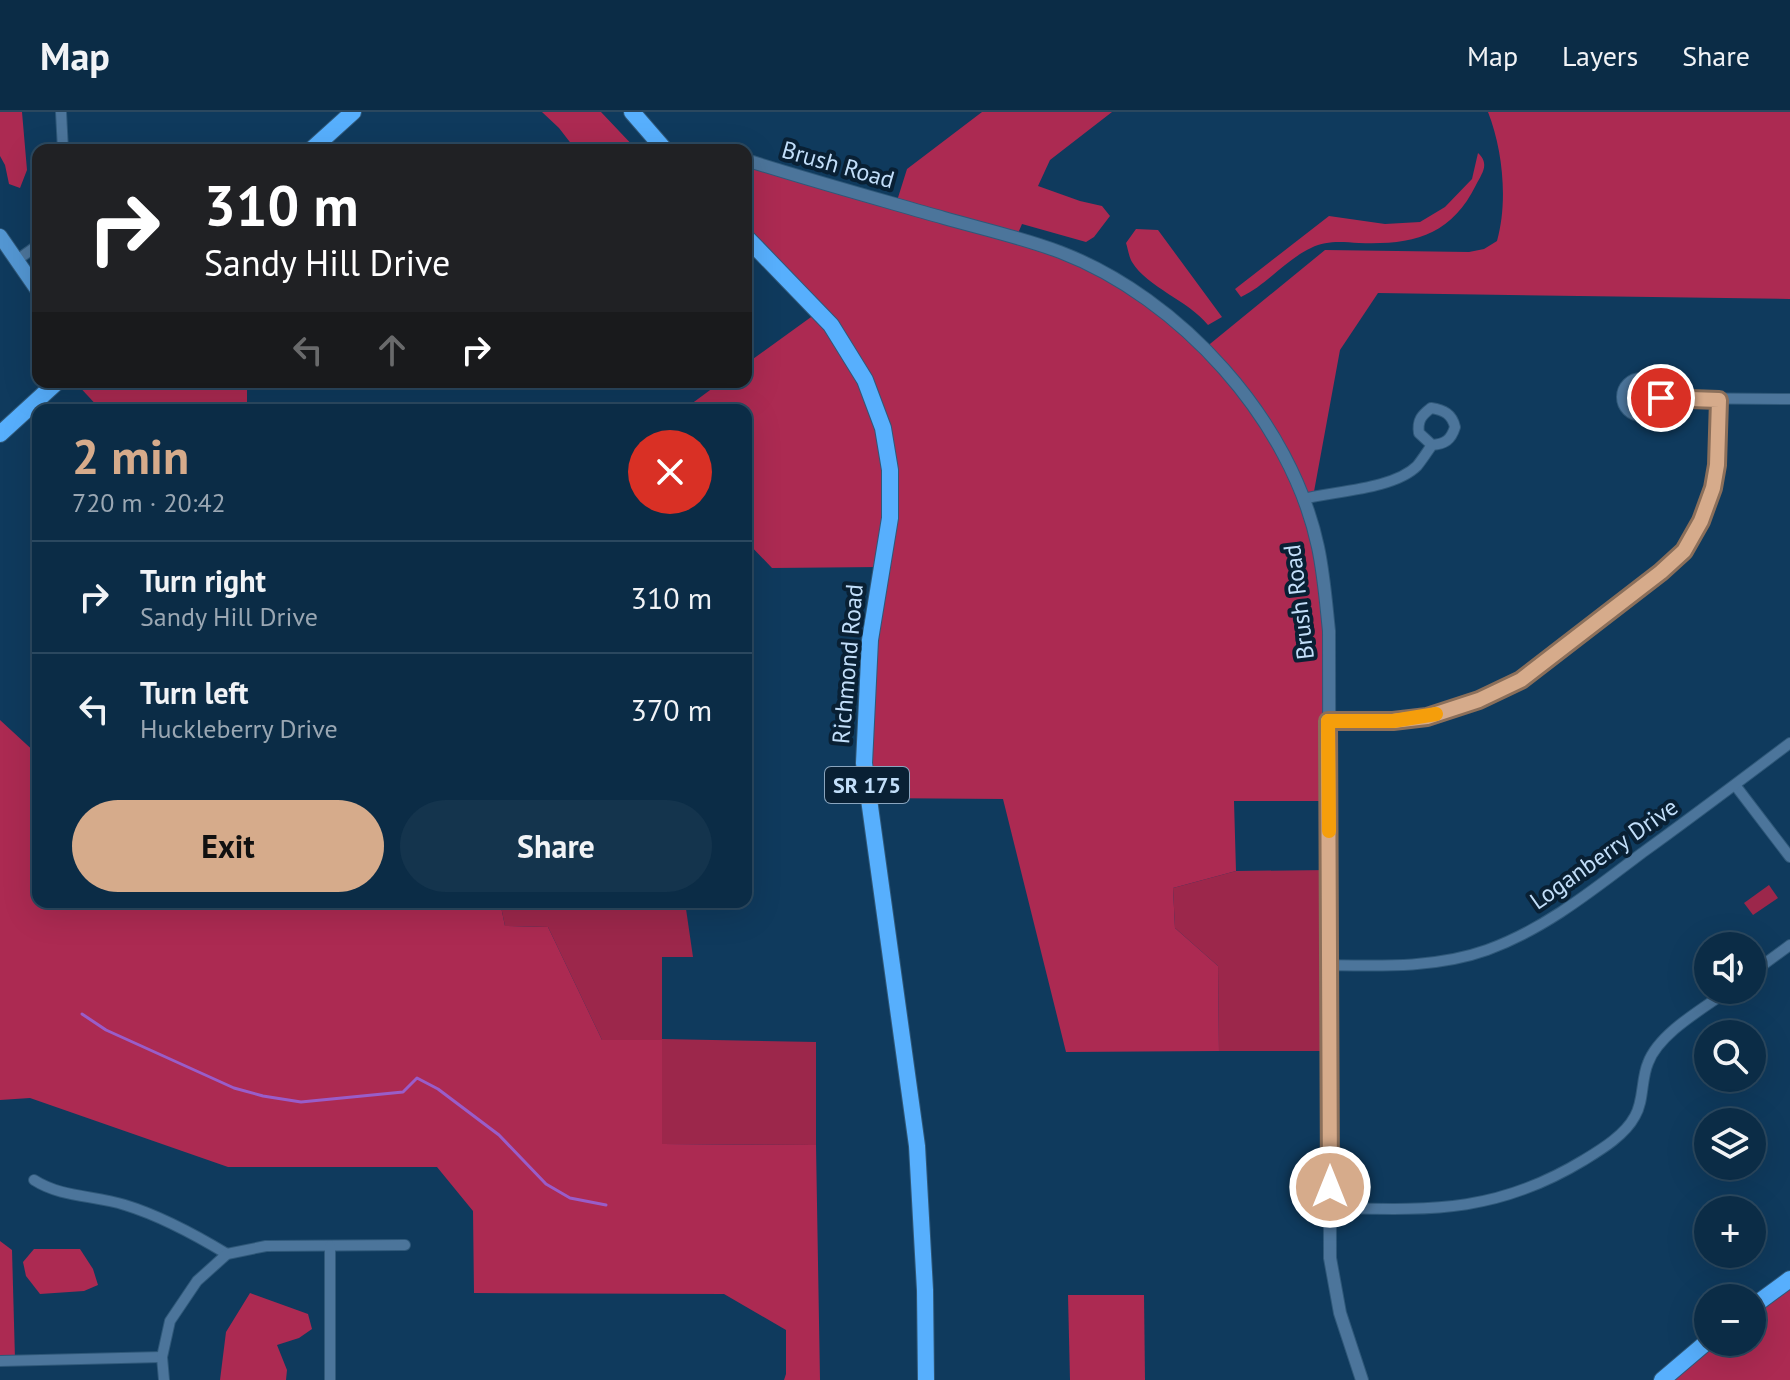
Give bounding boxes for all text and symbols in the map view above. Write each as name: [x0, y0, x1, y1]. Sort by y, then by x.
text: Map: [40, 31, 110, 80]
text: Map: [1467, 37, 1518, 74]
text: Layers: [1562, 37, 1638, 74]
text: Share: [1682, 37, 1750, 74]
street label: Brush Road: [778, 134, 898, 195]
text: 310 m: [204, 169, 359, 241]
icon: right: [72, 176, 176, 280]
text: Sandy Hill Drive: [204, 239, 450, 286]
icon: left: [286, 328, 330, 372]
icon: ahead: [370, 328, 414, 372]
icon: right: [454, 328, 498, 372]
pin: [1627, 364, 1695, 432]
icon: arrive: [1639, 376, 1683, 420]
text: 2 min: [72, 425, 189, 487]
button: close: [628, 430, 712, 514]
text: 720 m · 20:42: [72, 486, 226, 519]
street label: Brush Road: [1276, 543, 1321, 661]
text: Turn right: [140, 561, 266, 600]
icon: right: [72, 575, 116, 619]
text: 310 m: [631, 578, 712, 617]
street label: Richmond Road: [825, 583, 870, 745]
text: Sandy Hill Drive: [140, 600, 318, 633]
text: Turn left: [140, 673, 248, 712]
icon: left: [72, 687, 116, 731]
text: 370 m: [631, 690, 712, 729]
text: Huckleberry Drive: [140, 712, 338, 745]
road number: SR 175: [825, 767, 909, 803]
street label: Loganberry Drive: [1524, 791, 1684, 916]
button: Exit: [72, 800, 384, 892]
button: Share: [400, 800, 712, 892]
map controls: [1694, 932, 1766, 1356]
button: sound: [1694, 932, 1766, 1004]
button: search: [1694, 1020, 1766, 1092]
button: layers: [1694, 1108, 1766, 1180]
position arrow: [1288, 1145, 1372, 1229]
button: +: [1694, 1196, 1766, 1268]
button: −: [1694, 1284, 1766, 1356]

